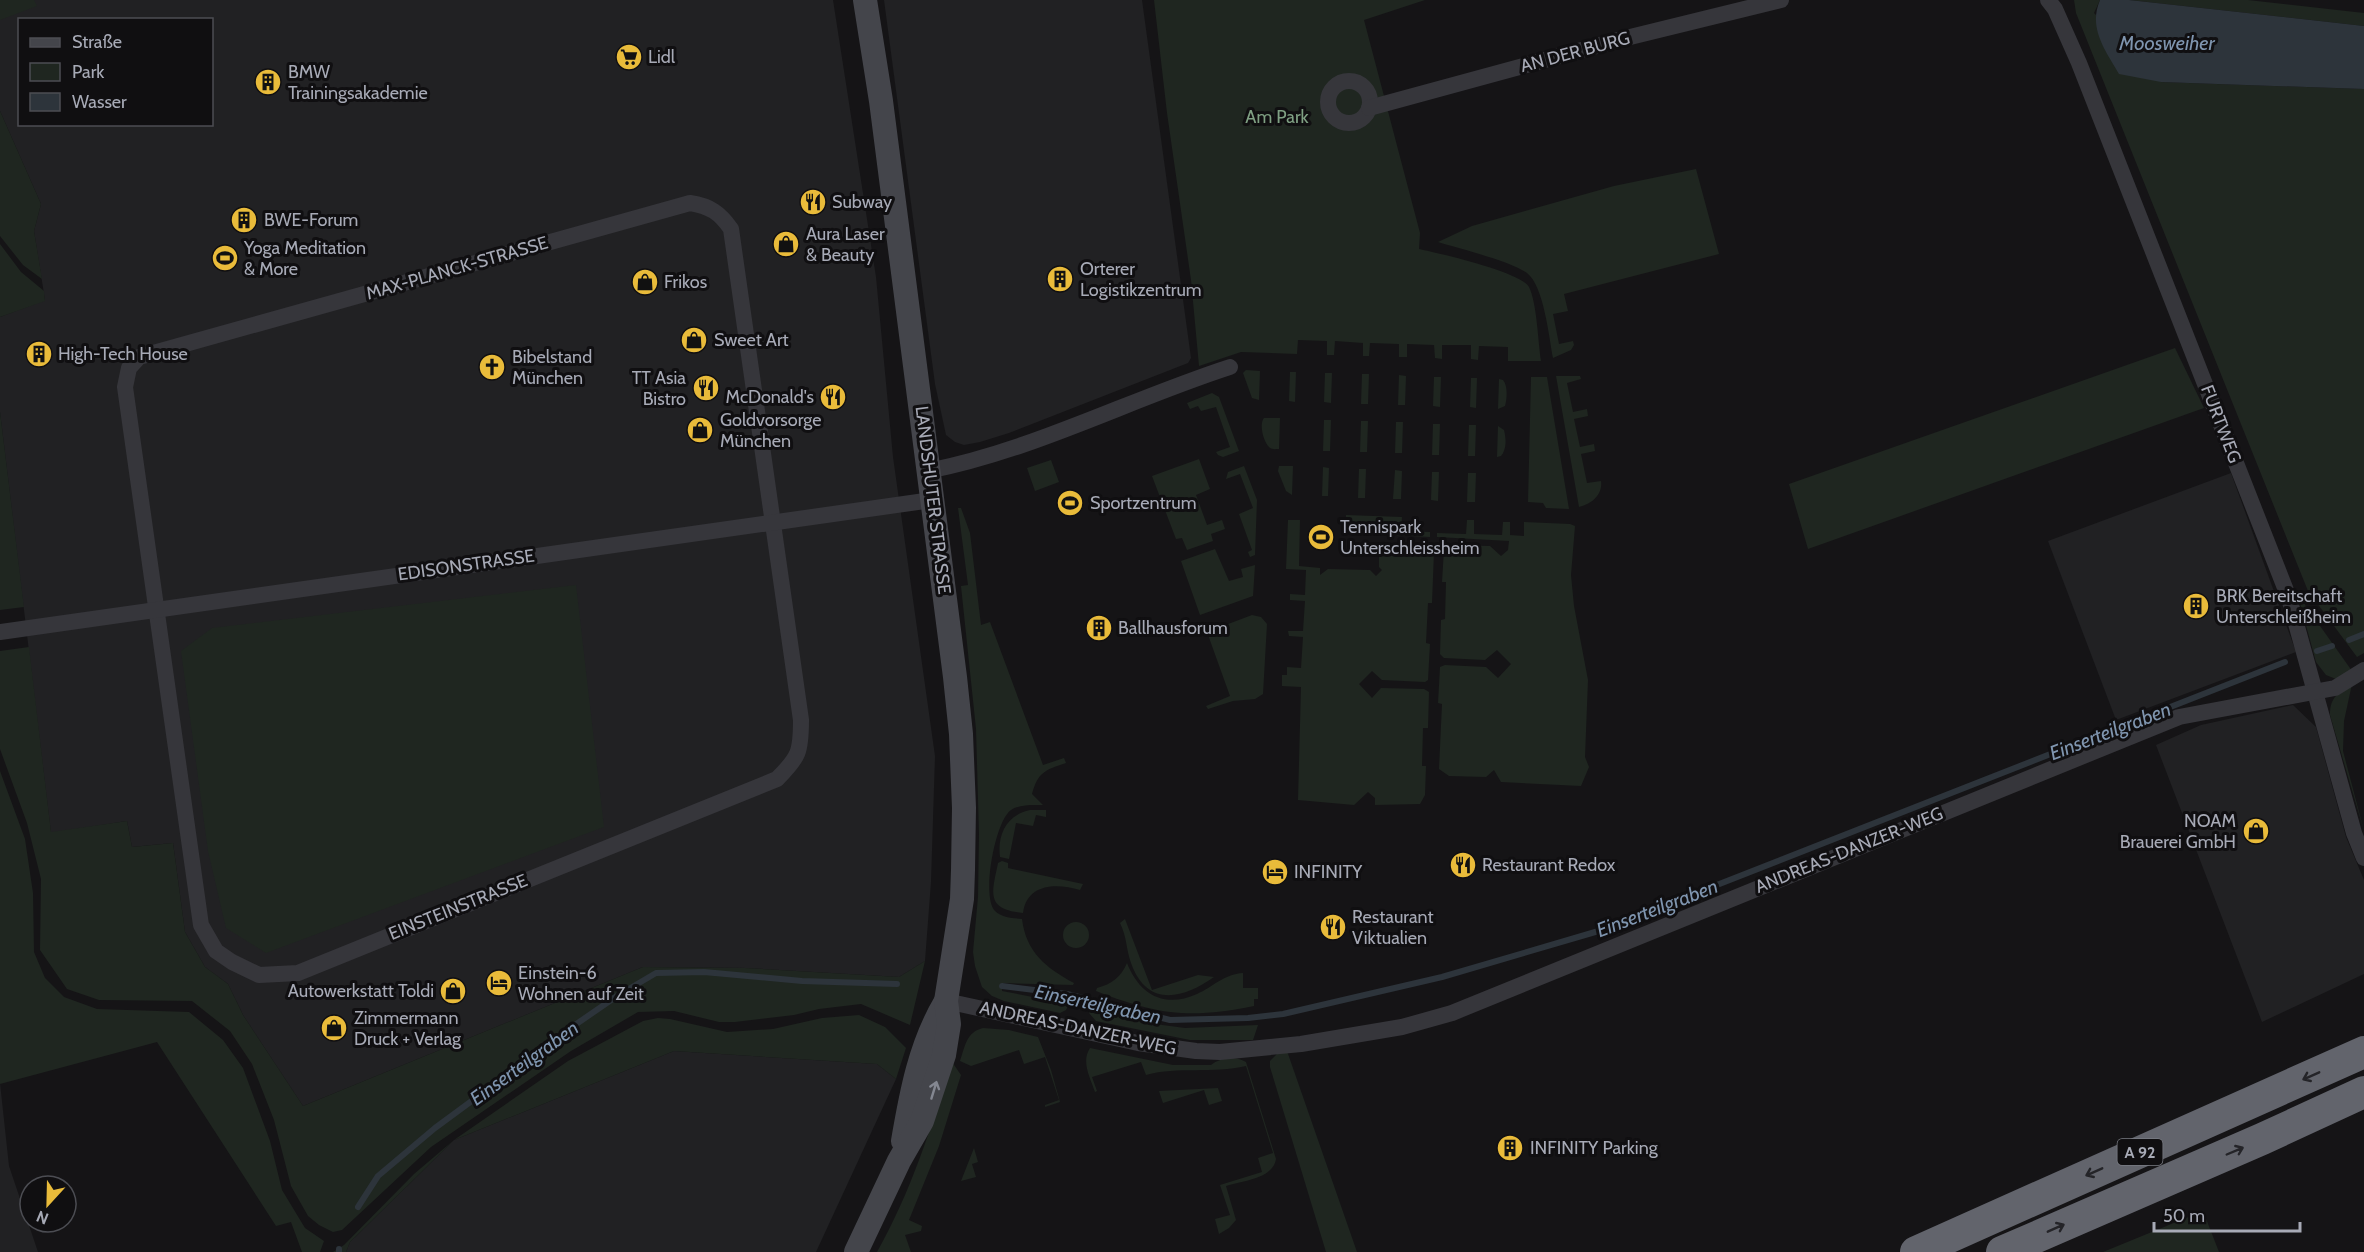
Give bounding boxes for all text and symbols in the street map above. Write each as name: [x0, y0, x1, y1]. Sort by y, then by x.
legend: [18, 18, 213, 126]
street label: AN DER BURG: [1518, 27, 1632, 77]
text: Straße: [72, 31, 122, 53]
water label: Moosweiher: [2118, 31, 2215, 55]
supermarket icon: Lidl: [614, 42, 644, 72]
place label: Lidl: [648, 46, 676, 68]
text: Park: [72, 61, 105, 83]
place label: BMW Trainingsakademie: [288, 61, 428, 104]
building icon: BMW Trainingsakademie: [253, 67, 283, 97]
text: Wasser: [72, 91, 127, 113]
park label: Am Park: [1245, 106, 1310, 128]
restaurant icon: Subway: [798, 187, 828, 217]
place label: Subway: [832, 191, 892, 213]
building icon: BWE-Forum: [229, 205, 259, 235]
place label: BWE-Forum: [264, 209, 358, 231]
place label: Aura Laser & Beauty: [806, 223, 885, 266]
shop icon: Aura Laser & Beauty: [771, 229, 801, 259]
street label: MAX-PLANCK-STRASSE: [363, 231, 551, 305]
place label: Yoga Meditation & More: [243, 237, 366, 280]
sports icon: Yoga Meditation & More: [210, 243, 240, 273]
place label: Orterer Logistikzentrum: [1080, 258, 1202, 301]
building icon: Orterer Logistikzentrum: [1045, 264, 1075, 294]
shop icon: Frikos: [630, 267, 660, 297]
place label: Frikos: [664, 271, 707, 293]
shop icon: Sweet Art: [679, 325, 709, 355]
place label: Sweet Art: [714, 329, 789, 351]
building icon: High-Tech House: [24, 339, 54, 369]
place label: High-Tech House: [58, 343, 188, 365]
place label: Bibelstand München: [512, 346, 592, 389]
church icon: Bibelstand München: [477, 352, 507, 382]
place label: TT Asia Bistro: [632, 367, 686, 410]
restaurant icon: TT Asia Bistro: [691, 373, 721, 403]
restaurant icon: McDonald's: [818, 382, 848, 412]
street label: FURTWEG: [2196, 382, 2246, 466]
place label: McDonald's: [726, 386, 814, 408]
street label: LANDSHUTER STRASSE: [911, 405, 955, 595]
place label: Goldvorsorge München: [720, 409, 821, 452]
shop icon: Goldvorsorge München: [685, 415, 715, 445]
sports icon: Sportzentrum: [1055, 488, 1085, 518]
place label: Sportzentrum: [1090, 492, 1196, 514]
place label: Tennispark Unterschleissheim: [1340, 516, 1480, 559]
sports icon: Tennispark Unterschleissheim: [1306, 522, 1336, 552]
street label: EDISONSTRASSE: [396, 545, 536, 585]
place label: BRK Bereitschaft Unterschleißheim: [2216, 585, 2351, 628]
building icon: BRK Bereitschaft Unterschleißheim: [2181, 591, 2211, 621]
building icon: Ballhausforum: [1084, 613, 1114, 643]
place label: Ballhausforum: [1118, 617, 1228, 639]
water label: Einserteilgraben: [2046, 697, 2174, 765]
street label: ANDREAS-DANZER-WEG: [1752, 802, 1946, 898]
place label: NOAM Brauerei GmbH: [2120, 810, 2236, 853]
shop icon: NOAM Brauerei GmbH: [2241, 816, 2271, 846]
restaurant icon: Restaurant Redox: [1448, 850, 1478, 880]
place label: Restaurant Redox: [1482, 854, 1616, 876]
hotel icon: INFINITY: [1260, 857, 1290, 887]
place label: INFINITY: [1294, 861, 1363, 883]
street label: EINSTEINSTRASSE: [385, 869, 531, 945]
water label: Einserteilgraben: [1593, 874, 1721, 942]
place label: Restaurant Viktualien: [1352, 906, 1434, 949]
restaurant icon: Restaurant Viktualien: [1318, 912, 1348, 942]
place label: Einstein-6 Wohnen auf Zeit: [518, 962, 644, 1005]
hotel icon: Einstein-6 Wohnen auf Zeit: [484, 968, 514, 998]
shop icon: Autowerkstatt Toldi: [438, 976, 468, 1006]
water label: Einserteilgraben: [1033, 979, 1163, 1029]
place label: Autowerkstatt Toldi: [288, 980, 434, 1002]
street label: ANDREAS-DANZER-WEG: [978, 996, 1178, 1060]
place label: Zimmermann Druck + Verlag: [354, 1007, 462, 1050]
shop icon: Zimmermann Druck + Verlag: [319, 1013, 349, 1043]
water label: Einserteilgraben: [465, 1016, 583, 1110]
one-way arrow: [2302, 1070, 2320, 1082]
one-way arrow: [929, 1081, 940, 1100]
building icon: INFINITY Parking: [1495, 1133, 1525, 1163]
place label: INFINITY Parking: [1530, 1137, 1659, 1159]
road number: A 92: [2118, 1139, 2162, 1165]
one-way arrow: [2225, 1145, 2243, 1156]
one-way arrow: [2086, 1167, 2104, 1179]
north arrow: [18, 1174, 78, 1234]
scale bar: [2154, 1195, 2300, 1233]
text: 50 m: [2163, 1205, 2205, 1227]
text: N: [34, 1207, 51, 1228]
one-way arrow: [2046, 1222, 2064, 1233]

